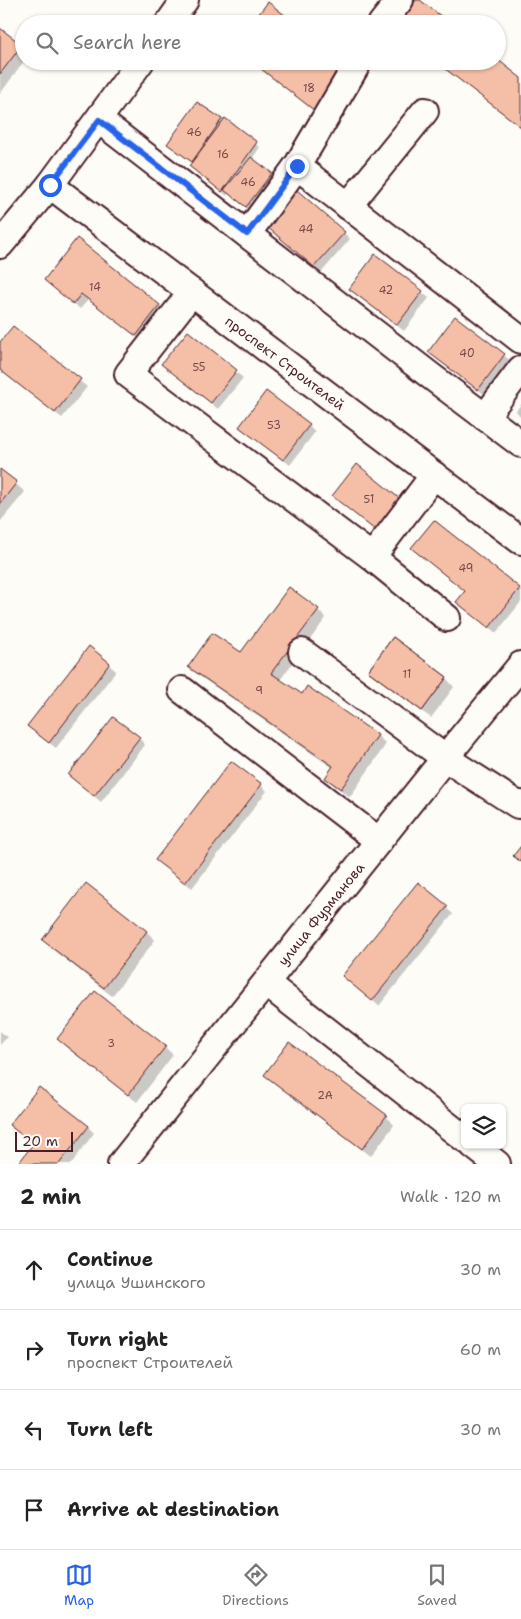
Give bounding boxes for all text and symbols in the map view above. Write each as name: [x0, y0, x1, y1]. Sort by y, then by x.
search box: [15, 15, 506, 70]
icon: search: [33, 29, 61, 57]
text: Search here: [73, 30, 182, 55]
house number: 18: [303, 81, 315, 96]
house number: 46: [186, 125, 202, 140]
house number: 16: [217, 147, 229, 162]
route end: [286, 155, 309, 178]
route start: [39, 174, 62, 197]
house number: 46: [240, 175, 256, 190]
house number: 44: [298, 222, 314, 237]
house number: 14: [89, 280, 101, 295]
house number: 42: [379, 283, 393, 298]
street label: проспект Строителей: [222, 312, 348, 414]
house number: 40: [459, 346, 475, 361]
house number: 55: [192, 360, 206, 375]
house number: 53: [267, 418, 281, 433]
house number: 51: [364, 492, 374, 507]
house number: 49: [459, 561, 473, 576]
house number: 11: [403, 667, 411, 682]
house number: 9: [255, 683, 263, 698]
street label: улица Фурманова: [274, 858, 368, 969]
house number: 3: [107, 1036, 115, 1051]
house number: 2А: [317, 1088, 333, 1103]
map controls: [461, 1104, 506, 1149]
button: layers: [461, 1104, 506, 1149]
scale bar: [15, 1129, 72, 1152]
text: 20 m: [22, 1132, 58, 1150]
text: 2 min: [20, 1183, 81, 1211]
text: Walk · 120 m: [400, 1186, 501, 1207]
text: Continue: [67, 1247, 153, 1272]
icon: ahead: [20, 1256, 48, 1284]
text: 30 m: [460, 1259, 501, 1280]
text: улица Ушинского: [67, 1272, 206, 1293]
text: Turn right: [67, 1327, 168, 1352]
icon: right: [20, 1336, 48, 1364]
text: 60 m: [460, 1339, 501, 1360]
text: проспект Строителей: [67, 1352, 233, 1373]
icon: left: [20, 1416, 48, 1444]
text: Turn left: [67, 1417, 153, 1442]
text: 30 m: [460, 1419, 501, 1440]
icon: arrive: [20, 1496, 48, 1524]
text: Arrive at destination: [67, 1497, 279, 1522]
tab: Map: [64, 1561, 94, 1609]
tab: Directions: [222, 1561, 289, 1609]
tab: Saved: [417, 1561, 457, 1609]

